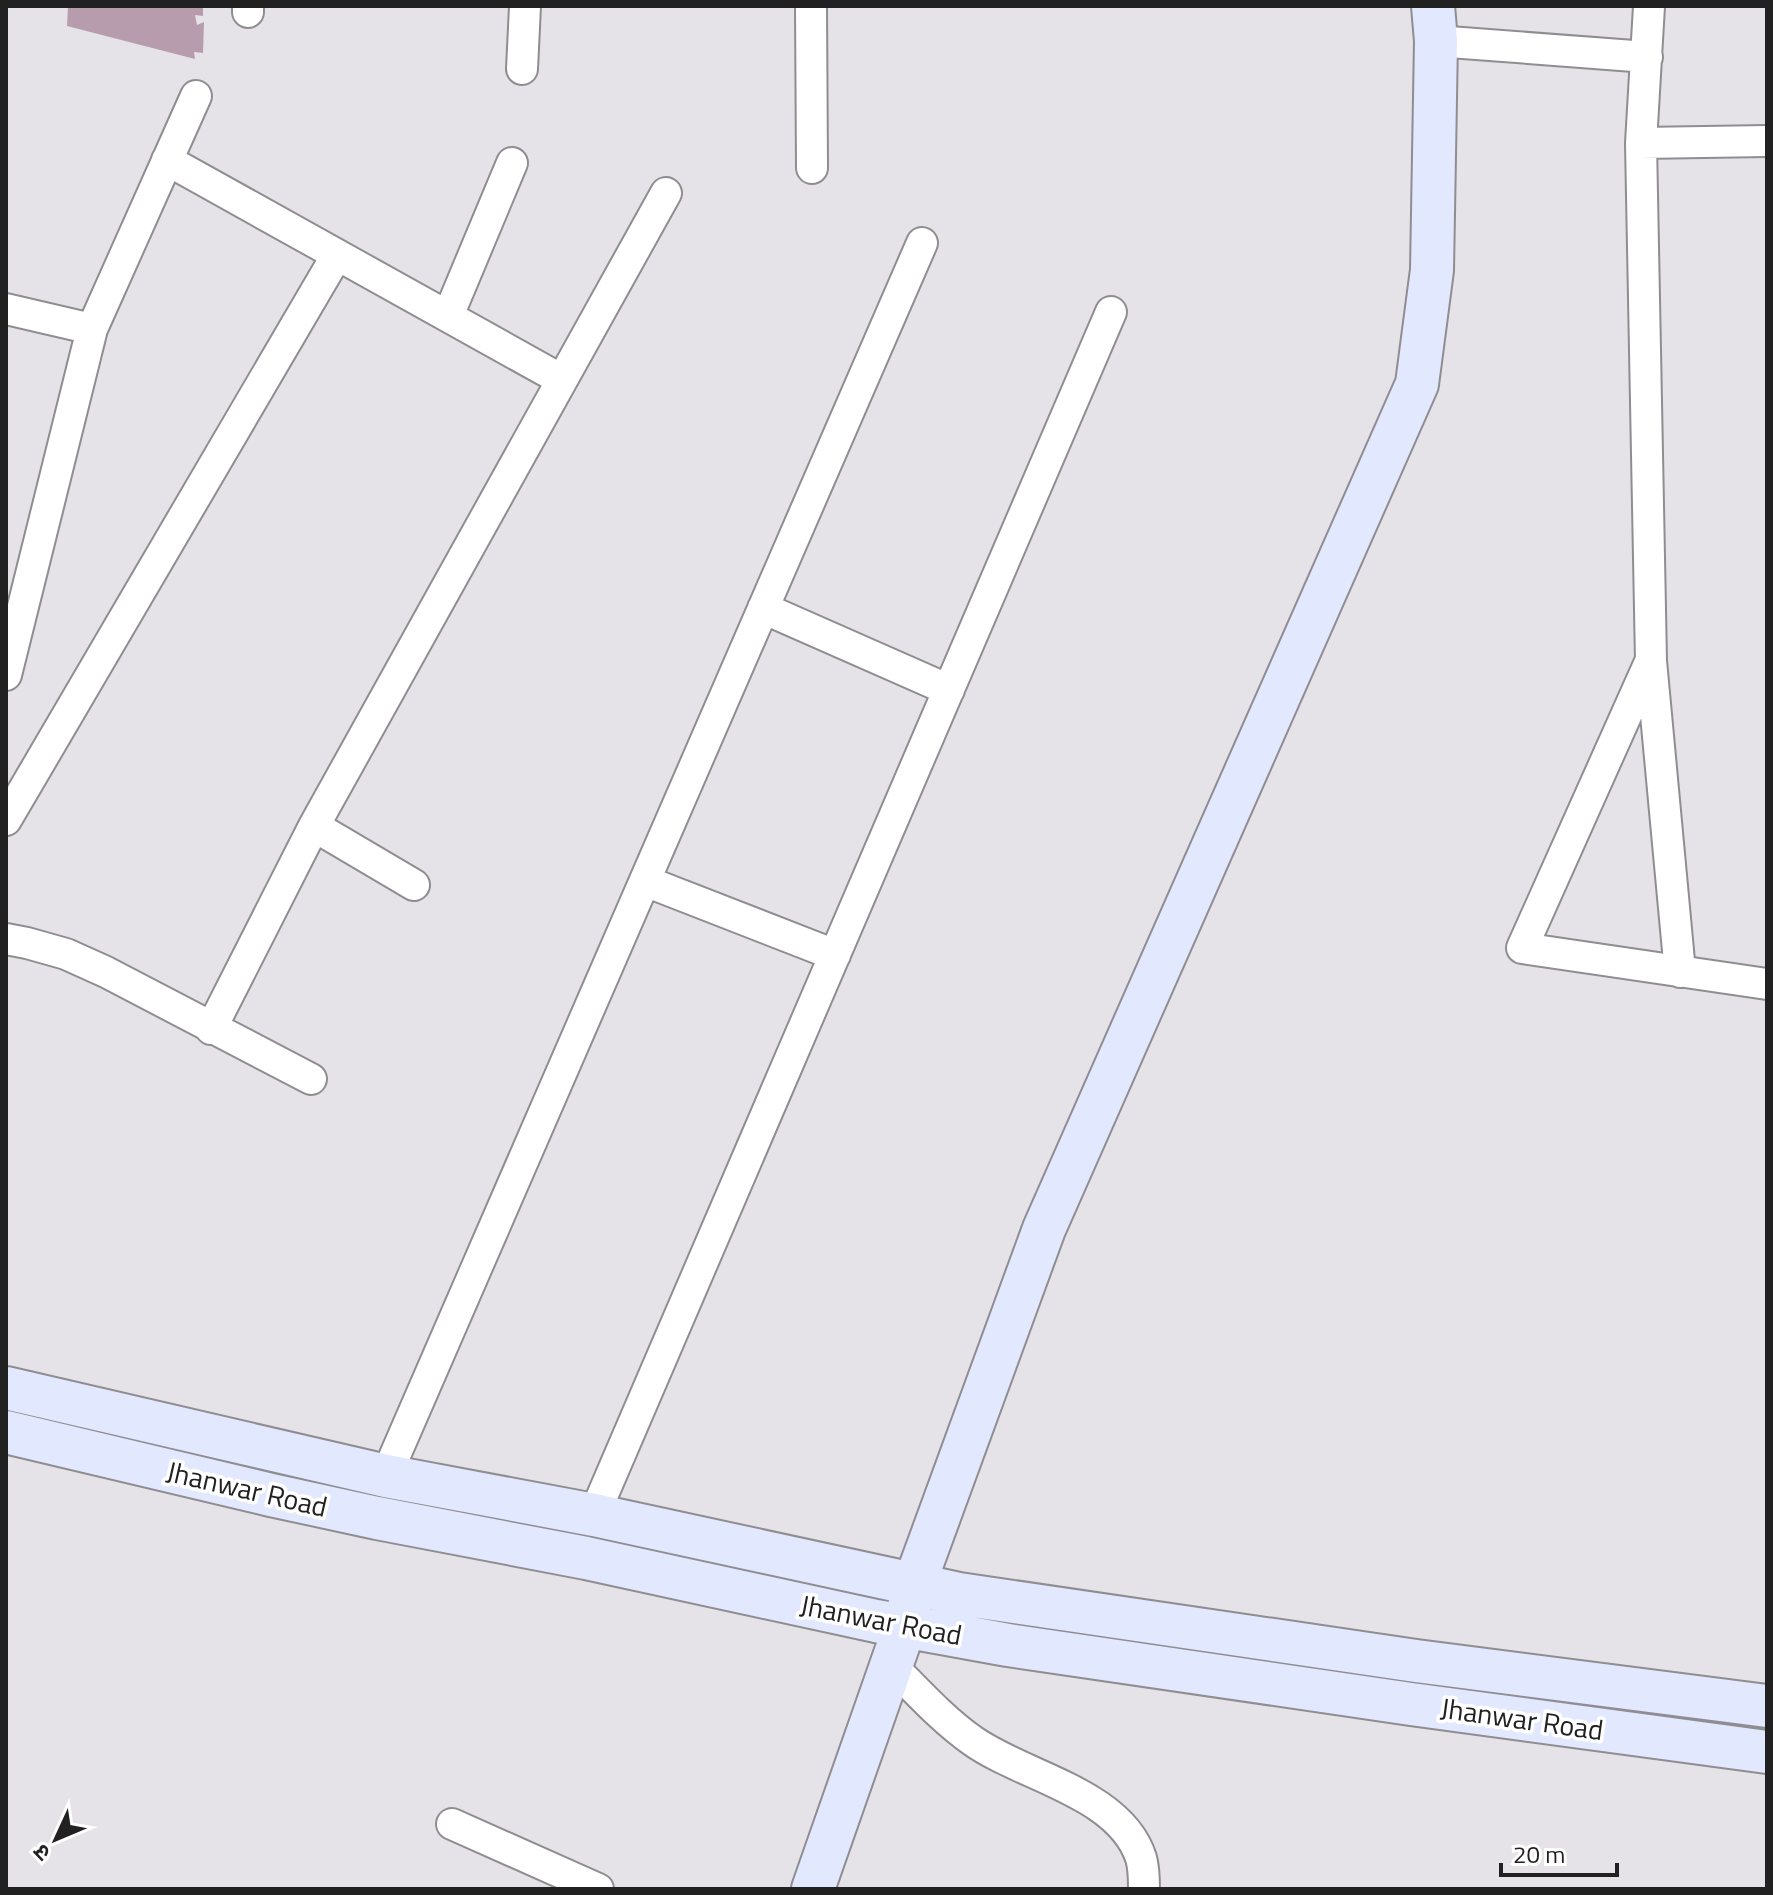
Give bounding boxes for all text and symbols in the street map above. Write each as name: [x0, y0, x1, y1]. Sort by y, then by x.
street label: Jhanwar Road: [162, 1449, 332, 1528]
street label: Jhanwar Road: [797, 1583, 966, 1656]
street label: Jhanwar Road: [1438, 1686, 1606, 1751]
north arrow: [16, 1799, 96, 1879]
scale bar: [1501, 1827, 1617, 1877]
text: उ: [24, 1836, 58, 1869]
text: 20 m: [1513, 1836, 1565, 1872]

